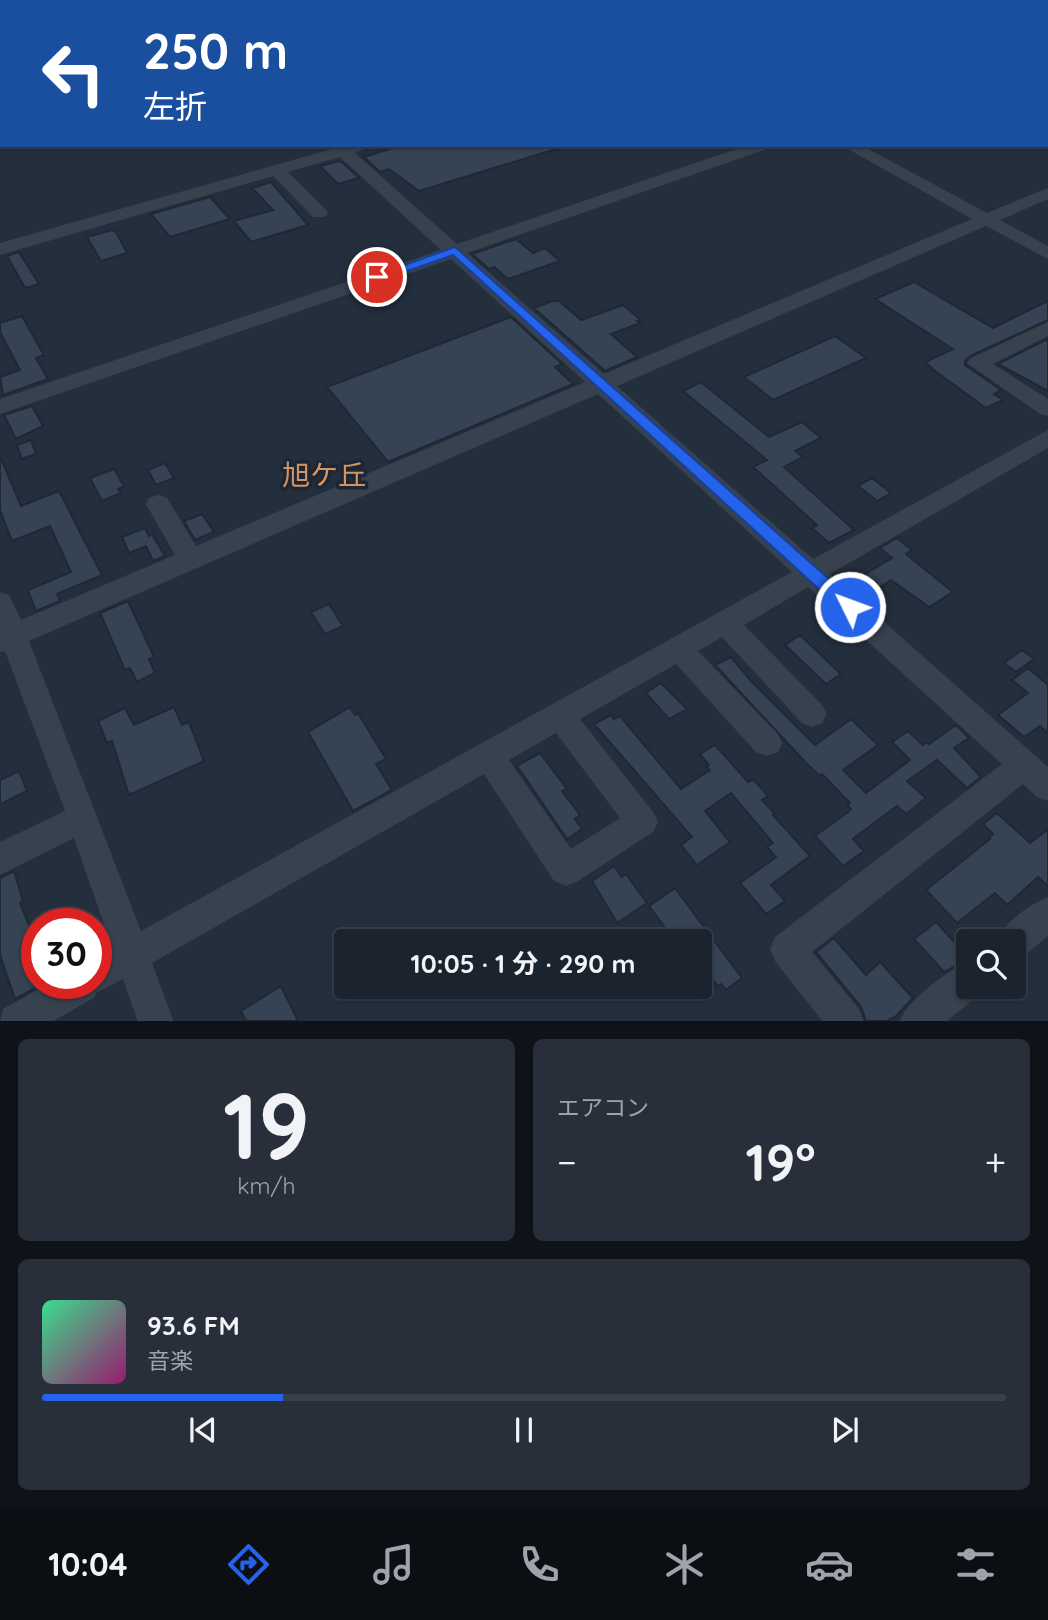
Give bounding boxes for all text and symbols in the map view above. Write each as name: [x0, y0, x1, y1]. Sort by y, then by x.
text: 250 m: [143, 20, 288, 81]
icon: left: [28, 28, 119, 119]
text: 左折: [143, 86, 207, 126]
pin: [347, 247, 407, 307]
icon: arrive: [358, 258, 396, 296]
district label: 旭ケ丘: [282, 457, 366, 492]
position arrow: [813, 570, 887, 644]
speed limit sign: 30: [21, 908, 112, 999]
map controls: [956, 929, 1026, 999]
button: search: [956, 929, 1026, 999]
text: 10:05 · 1 分 · 290 m: [411, 947, 635, 980]
text: 19: [223, 1068, 310, 1182]
text: エアコン: [557, 1093, 649, 1122]
text: 19°: [746, 1129, 816, 1194]
text: −: [557, 1138, 577, 1186]
text: +: [985, 1138, 1006, 1186]
text: km/h: [237, 1171, 296, 1200]
text: 93.6 FM: [147, 1309, 240, 1342]
text: 音楽: [147, 1346, 193, 1375]
icon: previous: [184, 1411, 222, 1449]
icon: pause: [505, 1411, 543, 1449]
icon: next: [826, 1411, 864, 1449]
icon: directions: [224, 1540, 273, 1589]
icon: music: [369, 1540, 418, 1589]
icon: phone: [515, 1540, 564, 1589]
icon: climate: [660, 1540, 709, 1589]
icon: car: [805, 1540, 854, 1589]
icon: filters: [951, 1540, 1000, 1589]
text: 10:04: [48, 1544, 127, 1584]

